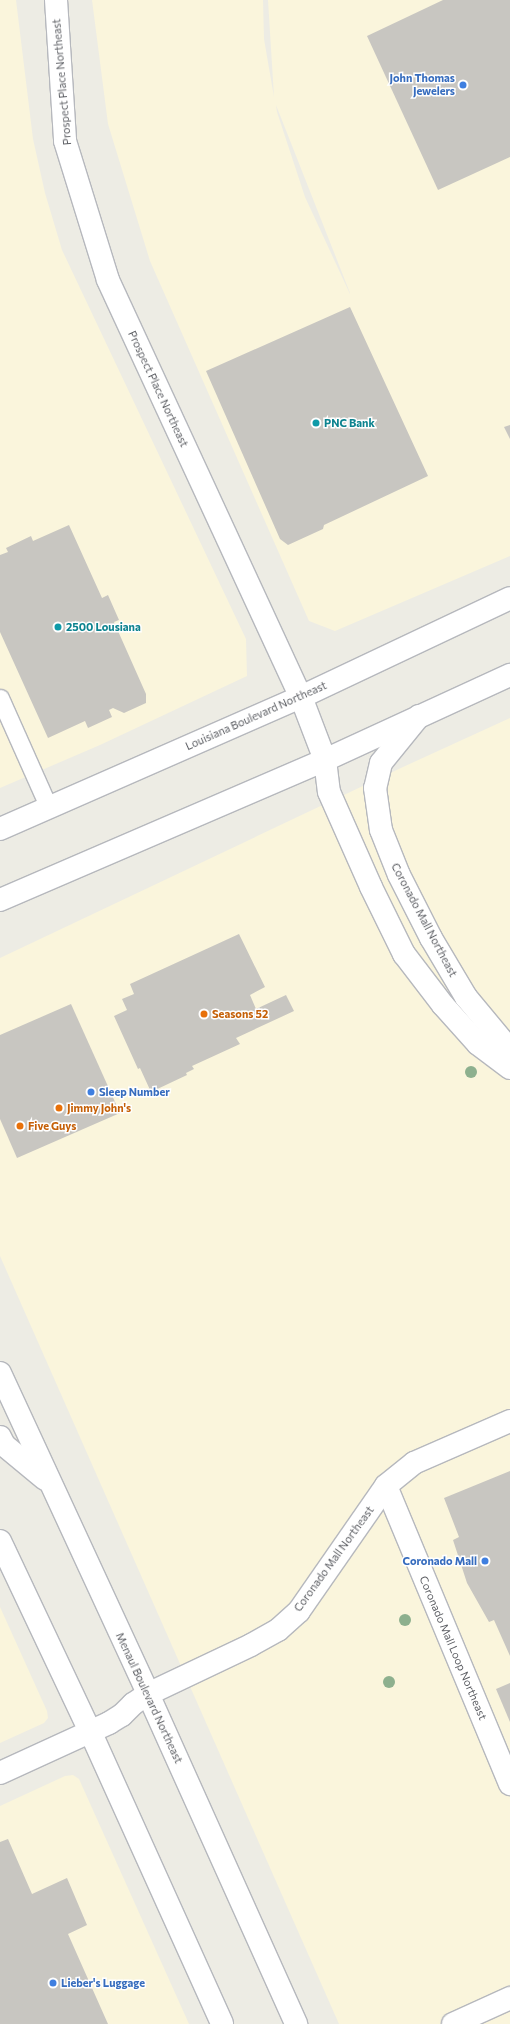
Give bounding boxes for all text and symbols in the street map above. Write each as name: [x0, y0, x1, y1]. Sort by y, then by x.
street label: Prospect Place Northeast: [50, 18, 74, 146]
place label: John Thomas Jewelers: [390, 72, 455, 98]
marker: John Thomas Jewelers: [458, 80, 468, 90]
street label: Prospect Place Northeast: [125, 329, 191, 449]
place label: PNC Bank: [324, 416, 375, 430]
marker: PNC Bank: [311, 418, 321, 428]
place label: 2500 Lousiana: [66, 620, 141, 634]
marker: 2500 Lousiana: [53, 622, 63, 632]
street label: Louisiana Boulevard Northeast: [183, 679, 329, 753]
street label: Coronado Mall Northeast: [388, 861, 460, 979]
place label: Seasons 52: [212, 1007, 268, 1021]
marker: Seasons 52: [199, 1009, 209, 1019]
place label: Sleep Number: [99, 1085, 170, 1099]
marker: Sleep Number: [86, 1087, 96, 1097]
place label: Jimmy John's: [67, 1101, 131, 1115]
marker: Jimmy John's: [54, 1103, 64, 1113]
place label: Five Guys: [28, 1119, 76, 1133]
marker: Five Guys: [15, 1121, 25, 1131]
street label: Coronado Mall Northeast: [291, 1504, 377, 1614]
place label: Coronado Mall: [402, 1554, 477, 1568]
marker: Coronado Mall: [480, 1556, 490, 1566]
street label: Coronado Mall Loop Northeast: [417, 1574, 489, 1722]
street label: Menaul Boulevard Northeast: [113, 1631, 185, 1765]
place label: Lieber's Luggage: [61, 1976, 145, 1990]
marker: Lieber's Luggage: [48, 1978, 58, 1988]

